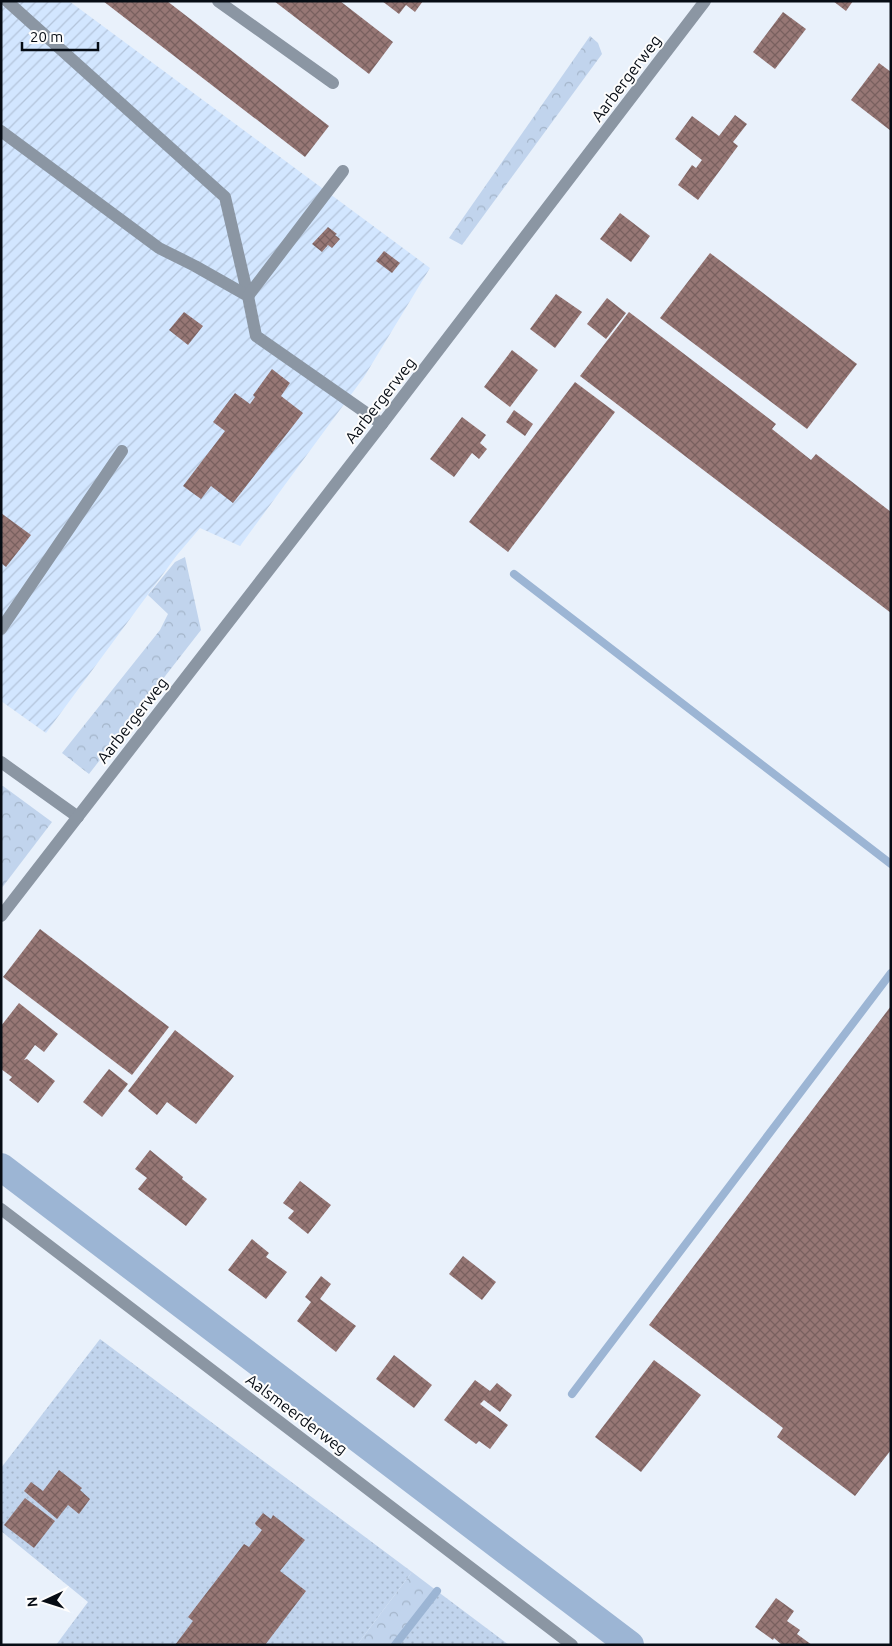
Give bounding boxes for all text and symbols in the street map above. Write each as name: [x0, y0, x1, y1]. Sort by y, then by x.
scale bar: [22, 20, 99, 52]
text: 20 m: [30, 28, 63, 45]
street label: Aarbergerweg: [588, 31, 664, 125]
street label: Aarbergerweg: [341, 354, 419, 446]
street label: Aarbergerweg: [93, 674, 171, 766]
street label: Aalsmeerderweg: [243, 1370, 351, 1458]
north arrow: [20, 1576, 70, 1626]
text: N: [24, 1596, 40, 1608]

